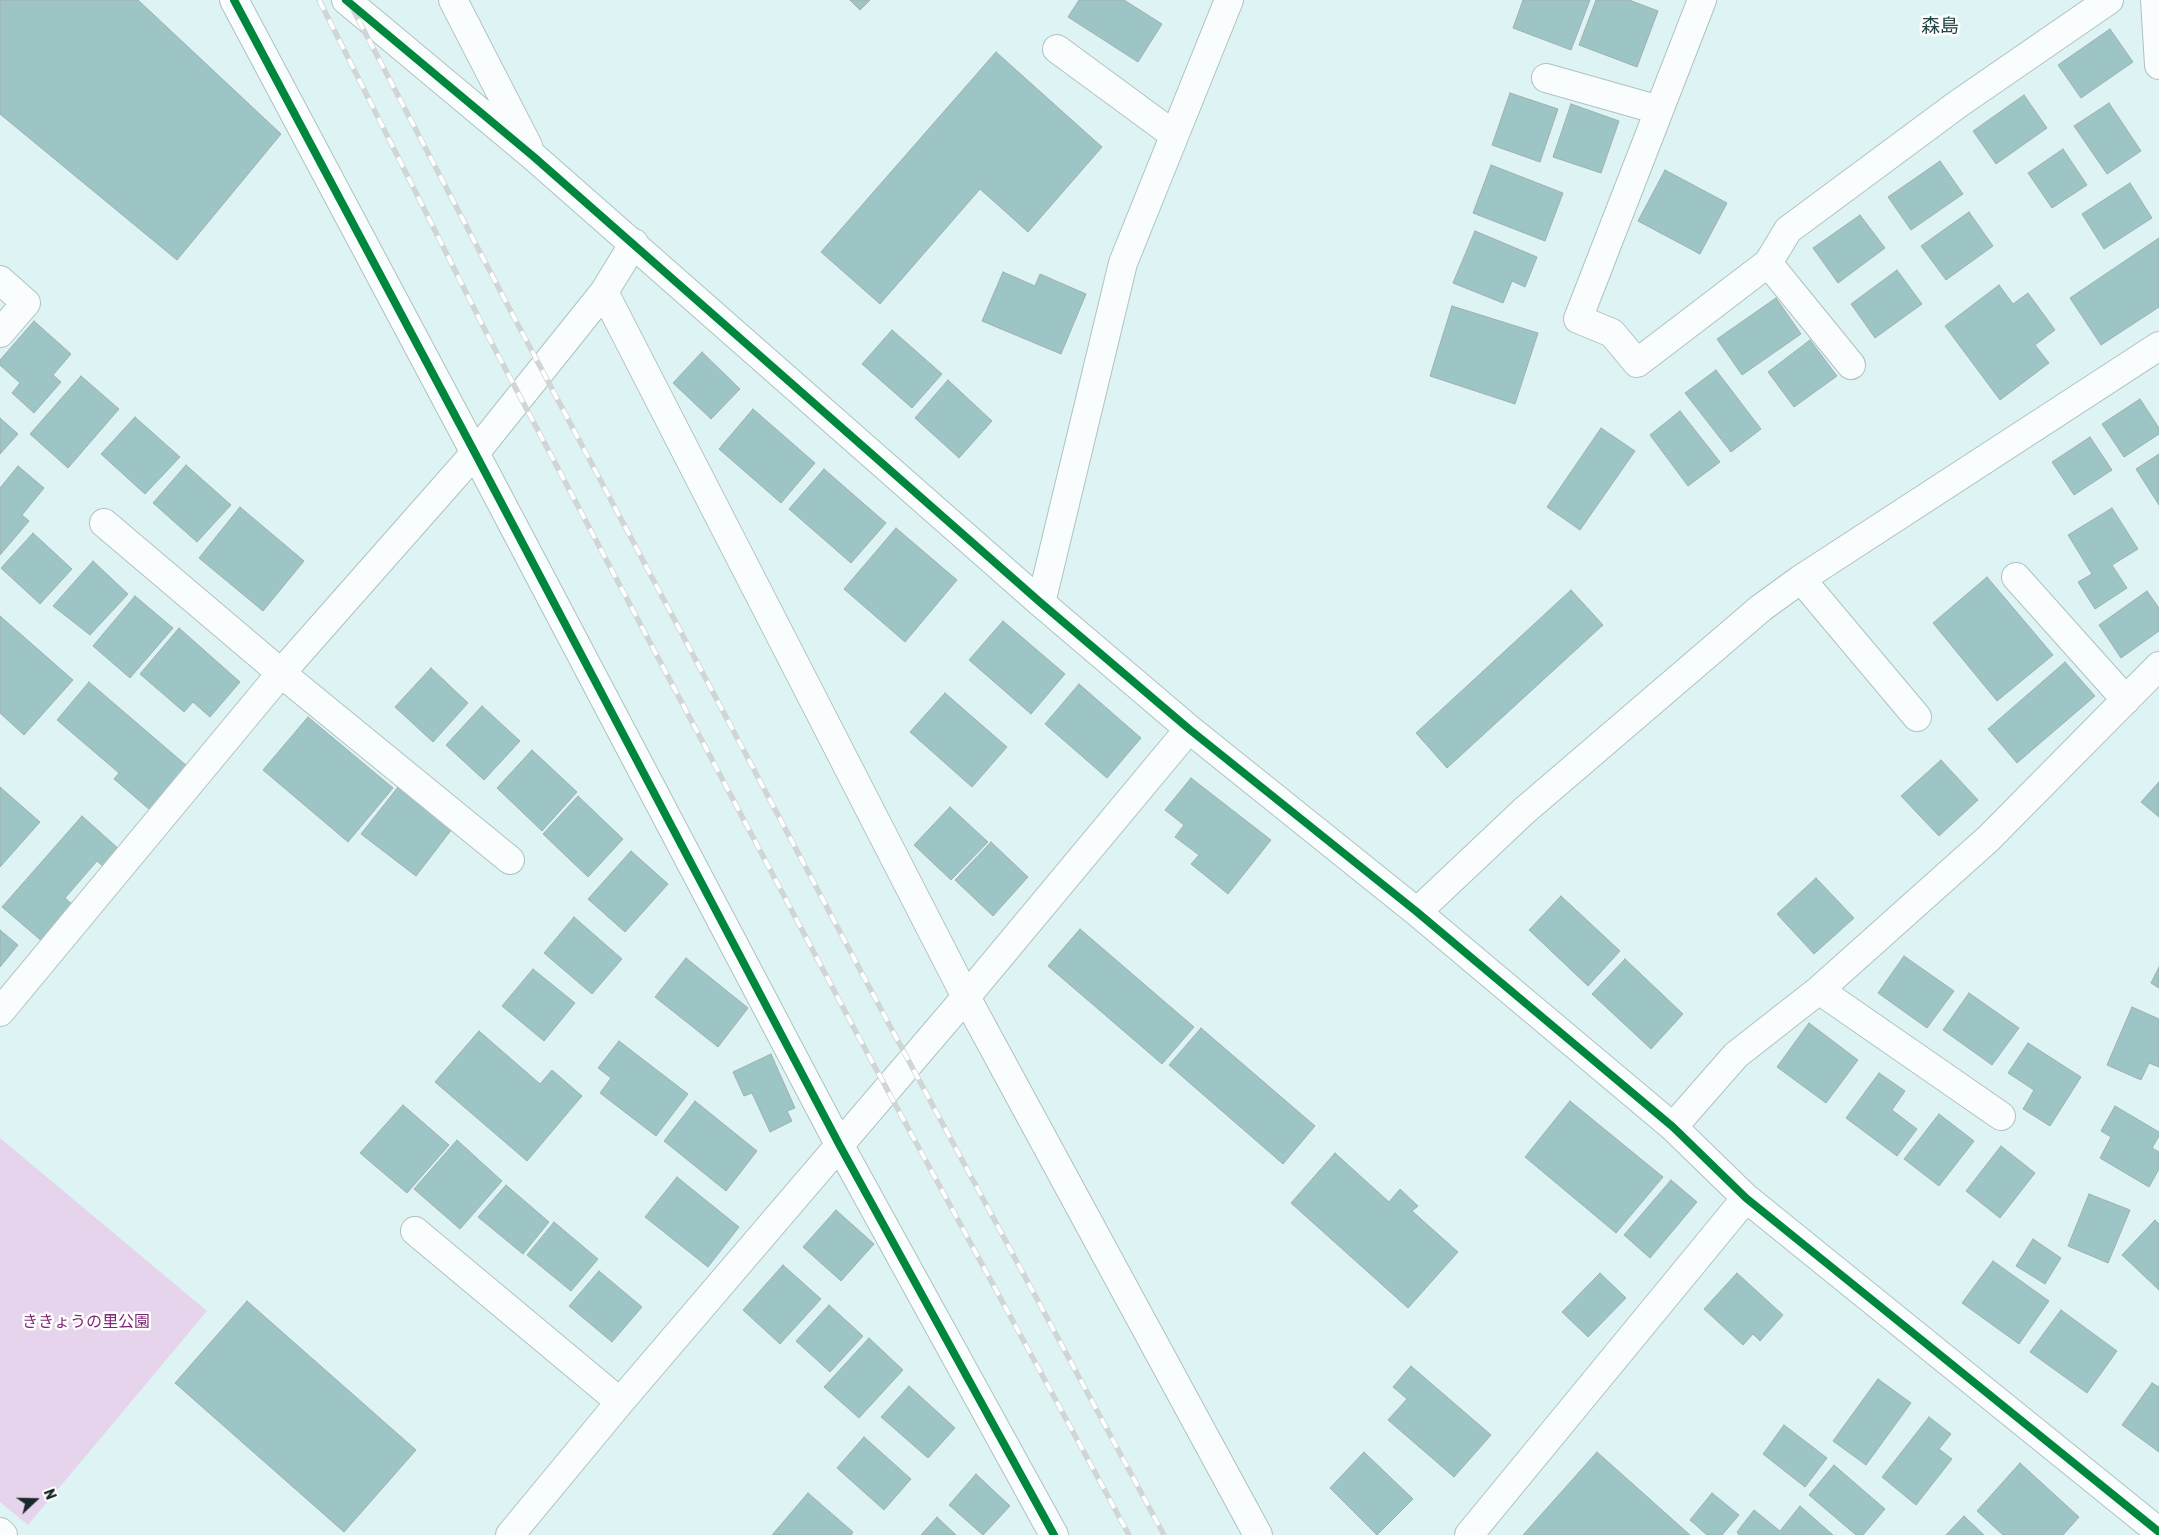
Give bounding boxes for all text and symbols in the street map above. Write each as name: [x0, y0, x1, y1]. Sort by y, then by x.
district label: 森島: [1921, 16, 1959, 38]
park label: ききょうの里公園: [22, 1312, 150, 1332]
north arrow: [10, 1475, 60, 1525]
text: N: [40, 1487, 59, 1502]

